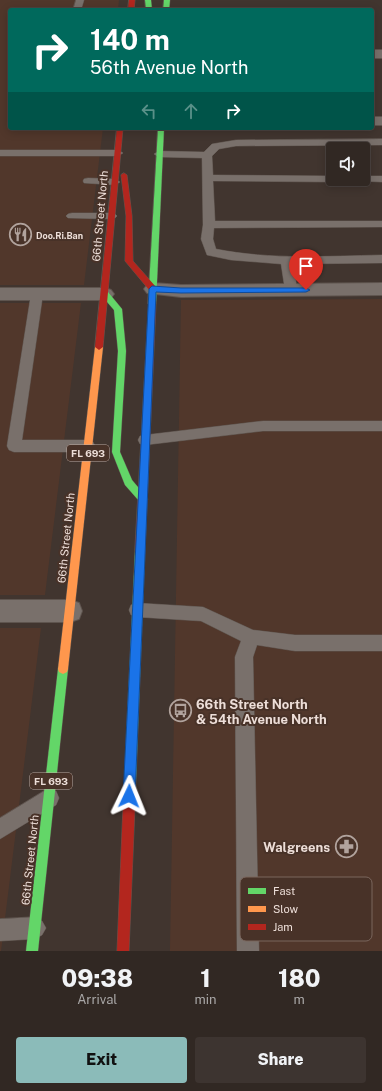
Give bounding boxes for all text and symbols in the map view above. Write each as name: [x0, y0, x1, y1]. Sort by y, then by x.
text: 140 m: [90, 23, 170, 56]
icon: right: [24, 24, 76, 76]
text: 56th Avenue North: [90, 57, 248, 78]
icon: left: [138, 100, 160, 122]
icon: ahead: [180, 100, 202, 122]
icon: right: [222, 100, 244, 122]
map controls: [326, 142, 370, 186]
button: sound: [326, 142, 370, 186]
street label: 66th Street North: [90, 170, 110, 262]
restaurant icon: Doo.Ri.Ban: [7, 222, 33, 248]
place label: Doo.Ri.Ban: [36, 230, 83, 241]
pin: [289, 249, 323, 290]
icon: arrive: [295, 255, 317, 277]
road number: FL 693: [67, 445, 109, 461]
street label: 66th Street North: [55, 492, 77, 584]
place label: 66th Street North & 54th Avenue North: [196, 697, 327, 727]
bus stop icon: 66th Street North & 54th Avenue North: [168, 698, 194, 724]
road number: FL 693: [30, 773, 72, 789]
position arrow: [108, 775, 150, 817]
street label: 66th Street North: [19, 814, 41, 906]
pharmacy icon: Walgreens: [333, 834, 359, 860]
place label: Walgreens: [263, 840, 330, 855]
legend: [240, 877, 372, 941]
text: Fast: [273, 885, 295, 897]
text: Slow: [273, 903, 299, 915]
text: Jam: [273, 921, 293, 933]
text: 09:38: [61, 964, 133, 992]
text: 1: [200, 964, 211, 992]
text: 180: [278, 964, 321, 992]
text: Arrival: [77, 992, 117, 1007]
text: min: [194, 992, 216, 1007]
text: m: [294, 992, 305, 1007]
button: Exit: [16, 1037, 187, 1083]
button: Share: [195, 1037, 366, 1083]

